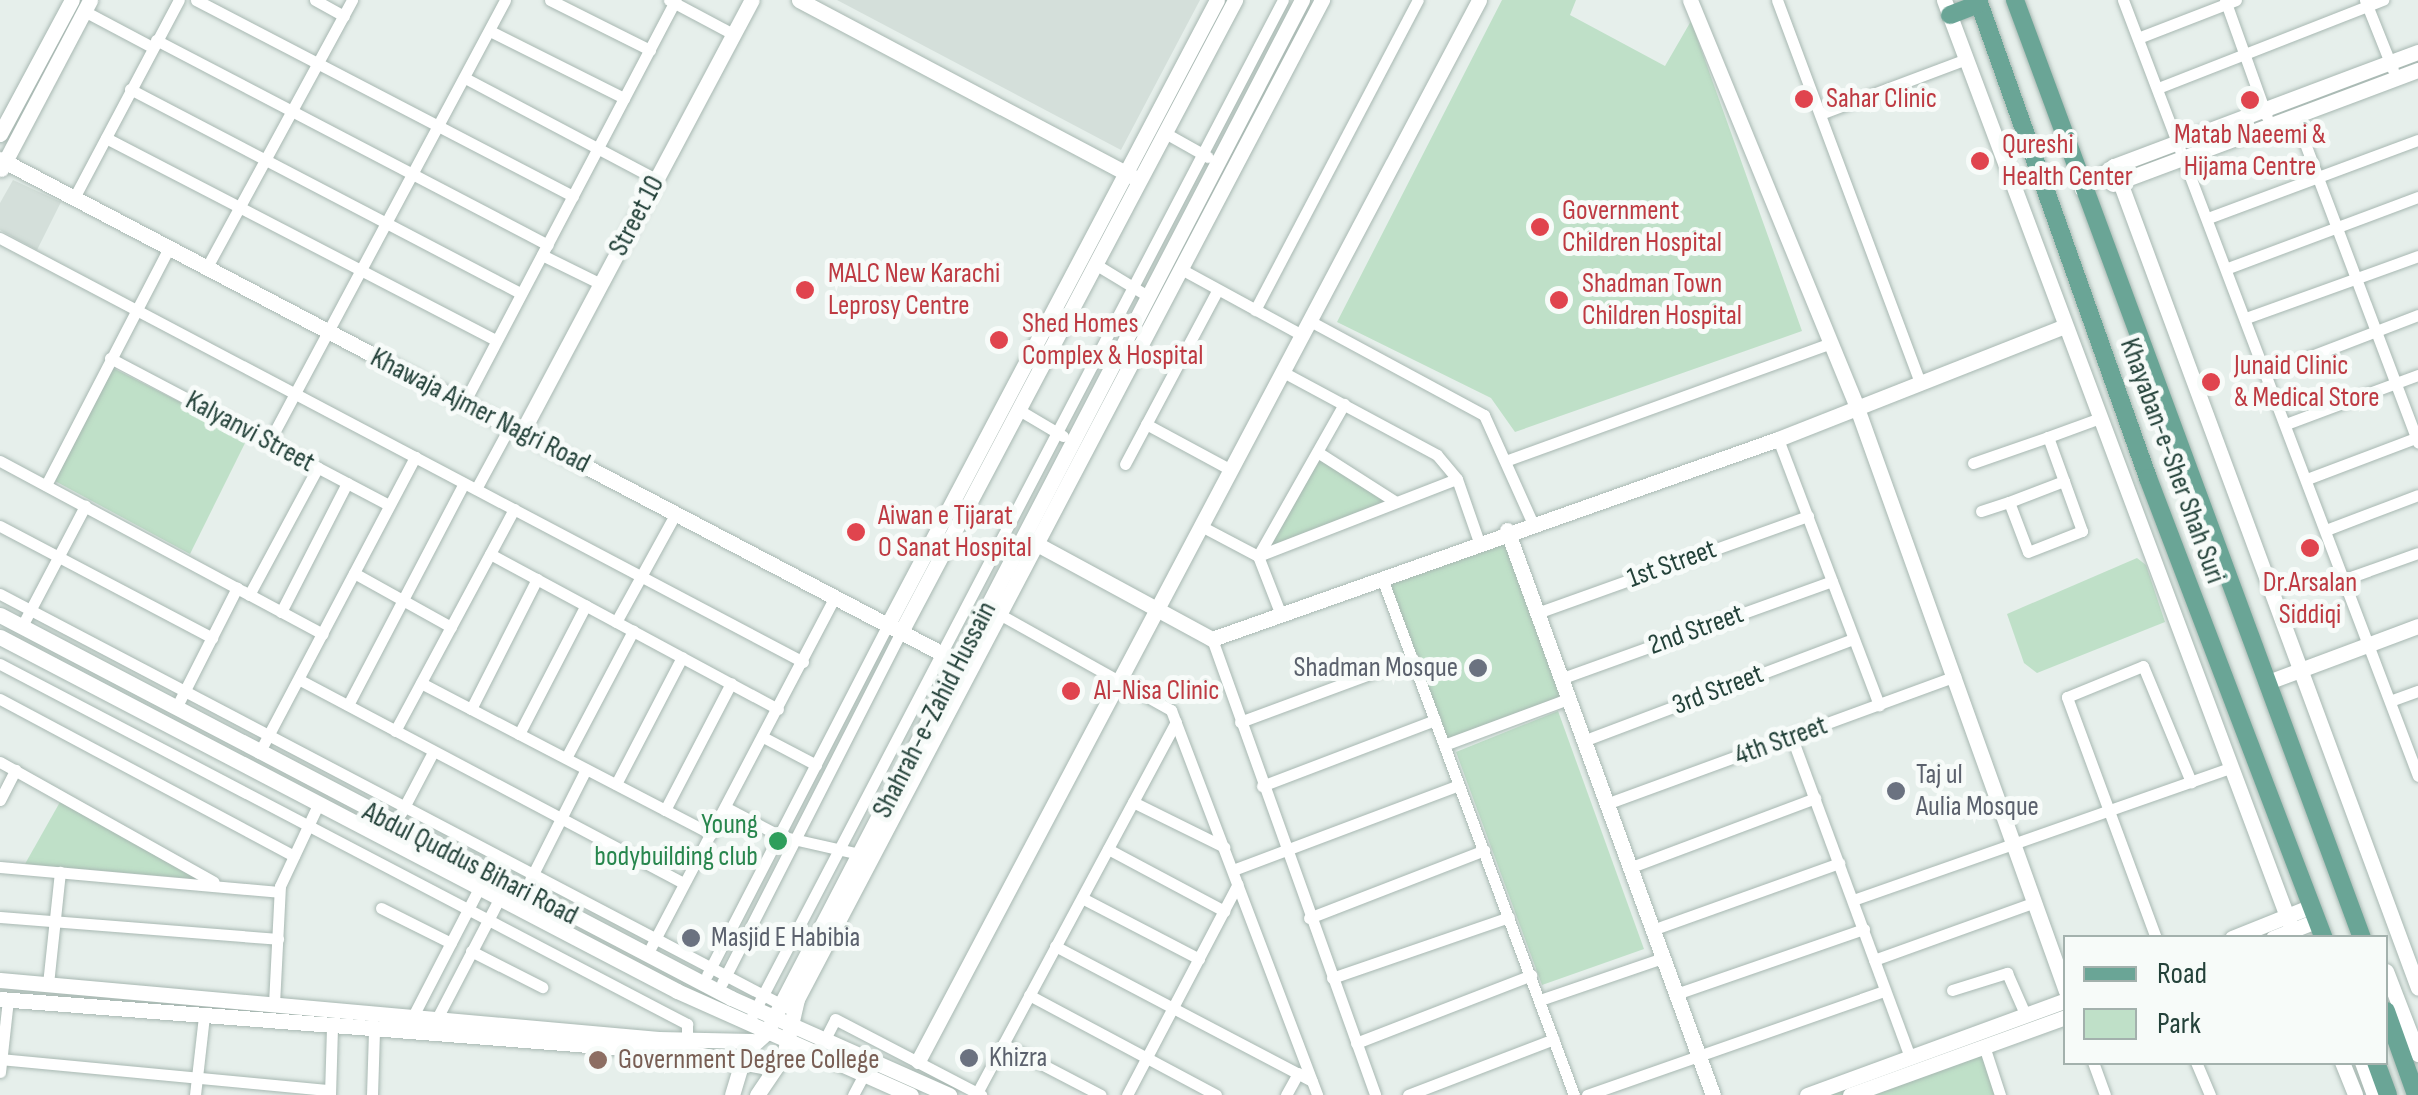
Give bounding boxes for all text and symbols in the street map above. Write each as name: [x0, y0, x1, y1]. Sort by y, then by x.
place label: Sahar Clinic: [1826, 82, 1937, 116]
marker: Sahar Clinic: [1791, 86, 1817, 112]
marker: Matab Naeemi & Hijama Centre: [2237, 87, 2263, 113]
place label: Matab Naeemi & Hijama Centre: [2174, 118, 2326, 184]
place label: Qureshi Health Center: [2002, 128, 2133, 194]
marker: Qureshi Health Center: [1967, 148, 1993, 174]
street label: Street 10: [602, 170, 672, 262]
place label: Government Children Hospital: [1562, 194, 1722, 260]
marker: Government Children Hospital: [1527, 214, 1553, 240]
place label: MALC New Karachi Leprosy Centre: [828, 257, 1000, 323]
place label: Shadman Town Children Hospital: [1582, 267, 1742, 333]
marker: MALC New Karachi Leprosy Centre: [792, 277, 818, 303]
marker: Shadman Town Children Hospital: [1546, 287, 1572, 313]
place label: Shed Homes Complex & Hospital: [1022, 307, 1203, 373]
marker: Shed Homes Complex & Hospital: [986, 327, 1012, 353]
street label: Khayaban-e-Sher Shah Suri: [2112, 334, 2232, 588]
street label: Khawaja Ajmer Nagri Road: [365, 341, 595, 481]
place label: Junaid Clinic & Medical Store: [2234, 349, 2379, 415]
marker: Junaid Clinic & Medical Store: [2198, 369, 2224, 395]
street label: Kalyanvi Street: [180, 384, 320, 480]
place label: Aiwan e Tijarat O Sanat Hospital: [878, 499, 1032, 565]
marker: Aiwan e Tijarat O Sanat Hospital: [843, 519, 869, 545]
street label: 1st Street: [1623, 532, 1721, 596]
marker: Dr.Arsalan Siddiqi: [2297, 535, 2323, 561]
place label: Dr.Arsalan Siddiqi: [2263, 566, 2357, 632]
street label: Shahrah-e-Zahid Hussain: [866, 596, 1004, 824]
street label: 2nd Street: [1644, 597, 1748, 663]
place label: Shadman Mosque: [1293, 651, 1458, 685]
marker: Shadman Mosque: [1467, 657, 1489, 679]
street label: 3rd Street: [1668, 657, 1768, 723]
place label: Al-Nisa Clinic: [1094, 674, 1219, 708]
marker: Al-Nisa Clinic: [1058, 678, 1084, 704]
street label: 4th Street: [1730, 709, 1832, 773]
place label: Taj ul Aulia Mosque: [1916, 758, 2039, 824]
marker: Taj ul Aulia Mosque: [1885, 780, 1907, 802]
street label: Abdul Quddus Bihari Road: [357, 795, 583, 933]
place label: Young bodybuilding club: [594, 808, 758, 874]
marker: Young bodybuilding club: [767, 830, 789, 852]
place label: Masjid E Habibia: [711, 921, 860, 955]
marker: Masjid E Habibia: [680, 927, 702, 949]
legend: [2063, 935, 2388, 1065]
text: Road: [2157, 956, 2207, 992]
text: Park: [2157, 1006, 2201, 1042]
place label: Khizra: [989, 1041, 1047, 1075]
place label: Government Degree College: [618, 1043, 879, 1077]
marker: Khizra: [958, 1047, 980, 1069]
marker: Government Degree College: [587, 1049, 609, 1071]

